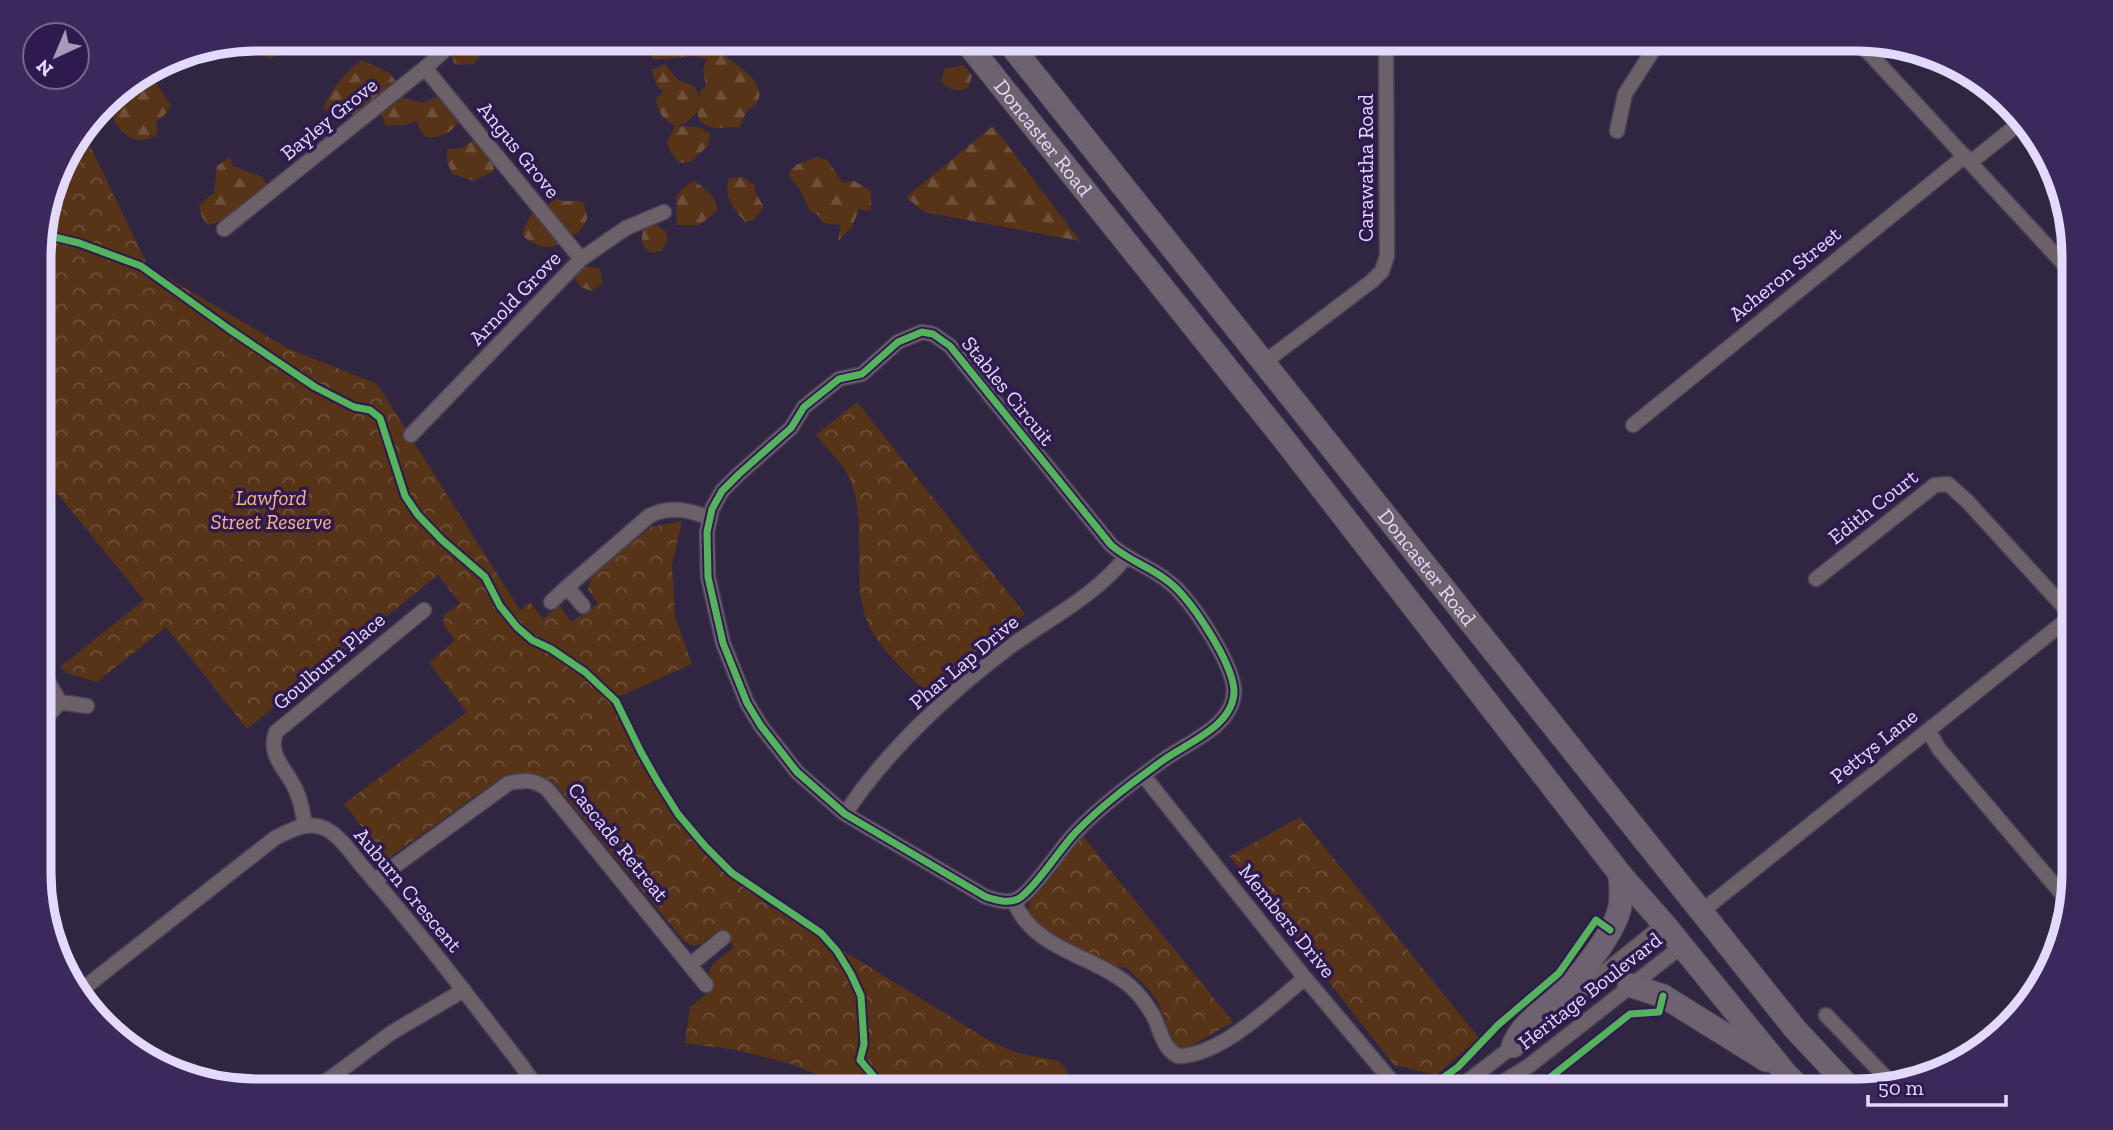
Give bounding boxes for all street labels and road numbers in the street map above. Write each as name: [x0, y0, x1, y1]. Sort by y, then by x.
street label: Bayley Grove: [275, 72, 382, 165]
street label: Doncaster Road: [989, 74, 1098, 202]
street label: Carawatha Road: [1353, 93, 1378, 242]
street label: Angus Grove: [473, 96, 566, 203]
street label: Acheron Street: [1724, 221, 1846, 326]
street label: Arnold Grove: [464, 245, 566, 350]
street label: Stables Circuit: [957, 331, 1060, 450]
street label: Edith Court: [1823, 464, 1923, 549]
street label: Doncaster Road: [1373, 503, 1482, 631]
street label: Goulburn Place: [268, 606, 390, 715]
street label: Phar Lap Drive: [904, 609, 1023, 714]
street label: Pettys Lane: [1825, 703, 1922, 788]
street label: Cascade Retreat: [563, 777, 674, 906]
street label: Auburn Crescent: [349, 822, 468, 957]
street label: Members Drive: [1234, 859, 1341, 983]
street label: Heritage Boulevard: [1513, 926, 1667, 1054]

